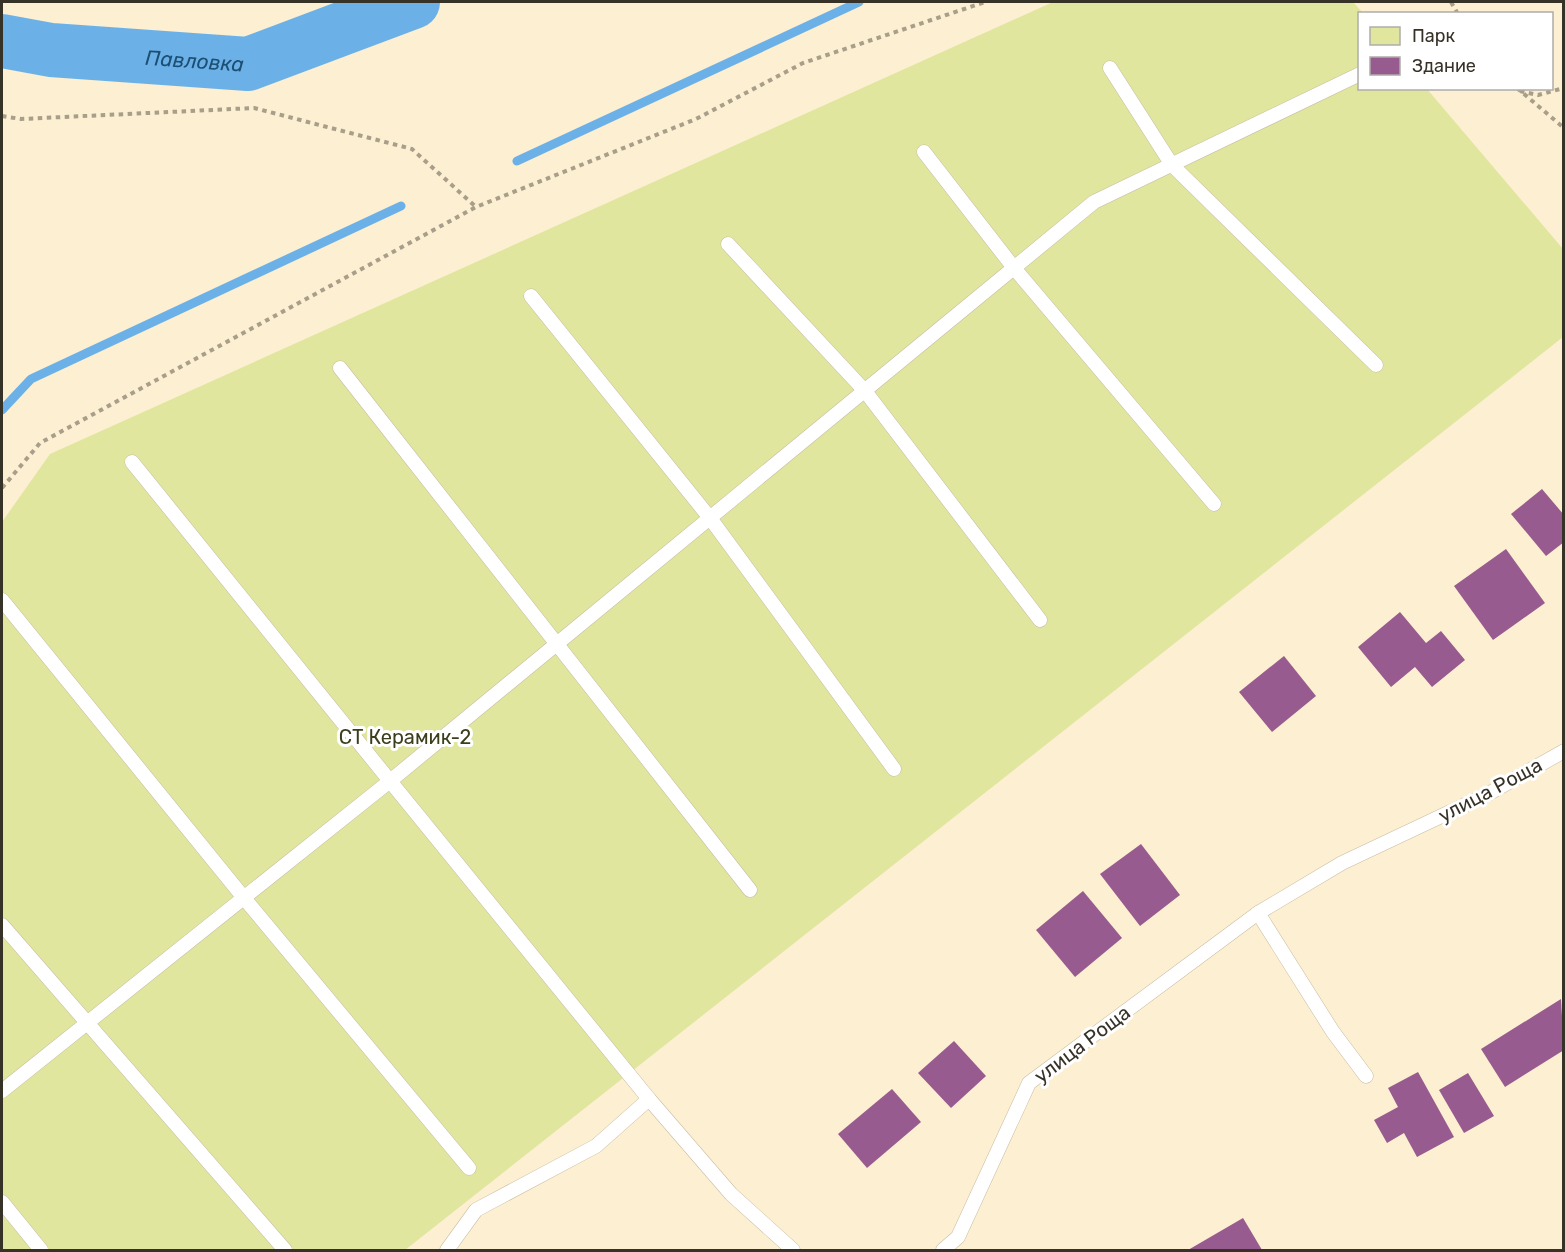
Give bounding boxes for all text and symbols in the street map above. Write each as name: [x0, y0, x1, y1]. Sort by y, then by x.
legend: [1358, 12, 1553, 90]
text: Парк: [1412, 25, 1456, 47]
water label: Павловка: [145, 44, 245, 76]
text: Здание: [1412, 55, 1476, 77]
park label: СТ Керамик-2: [339, 725, 471, 749]
street label: улица Роща: [1434, 753, 1546, 827]
street label: улица Роща: [1029, 1000, 1135, 1088]

